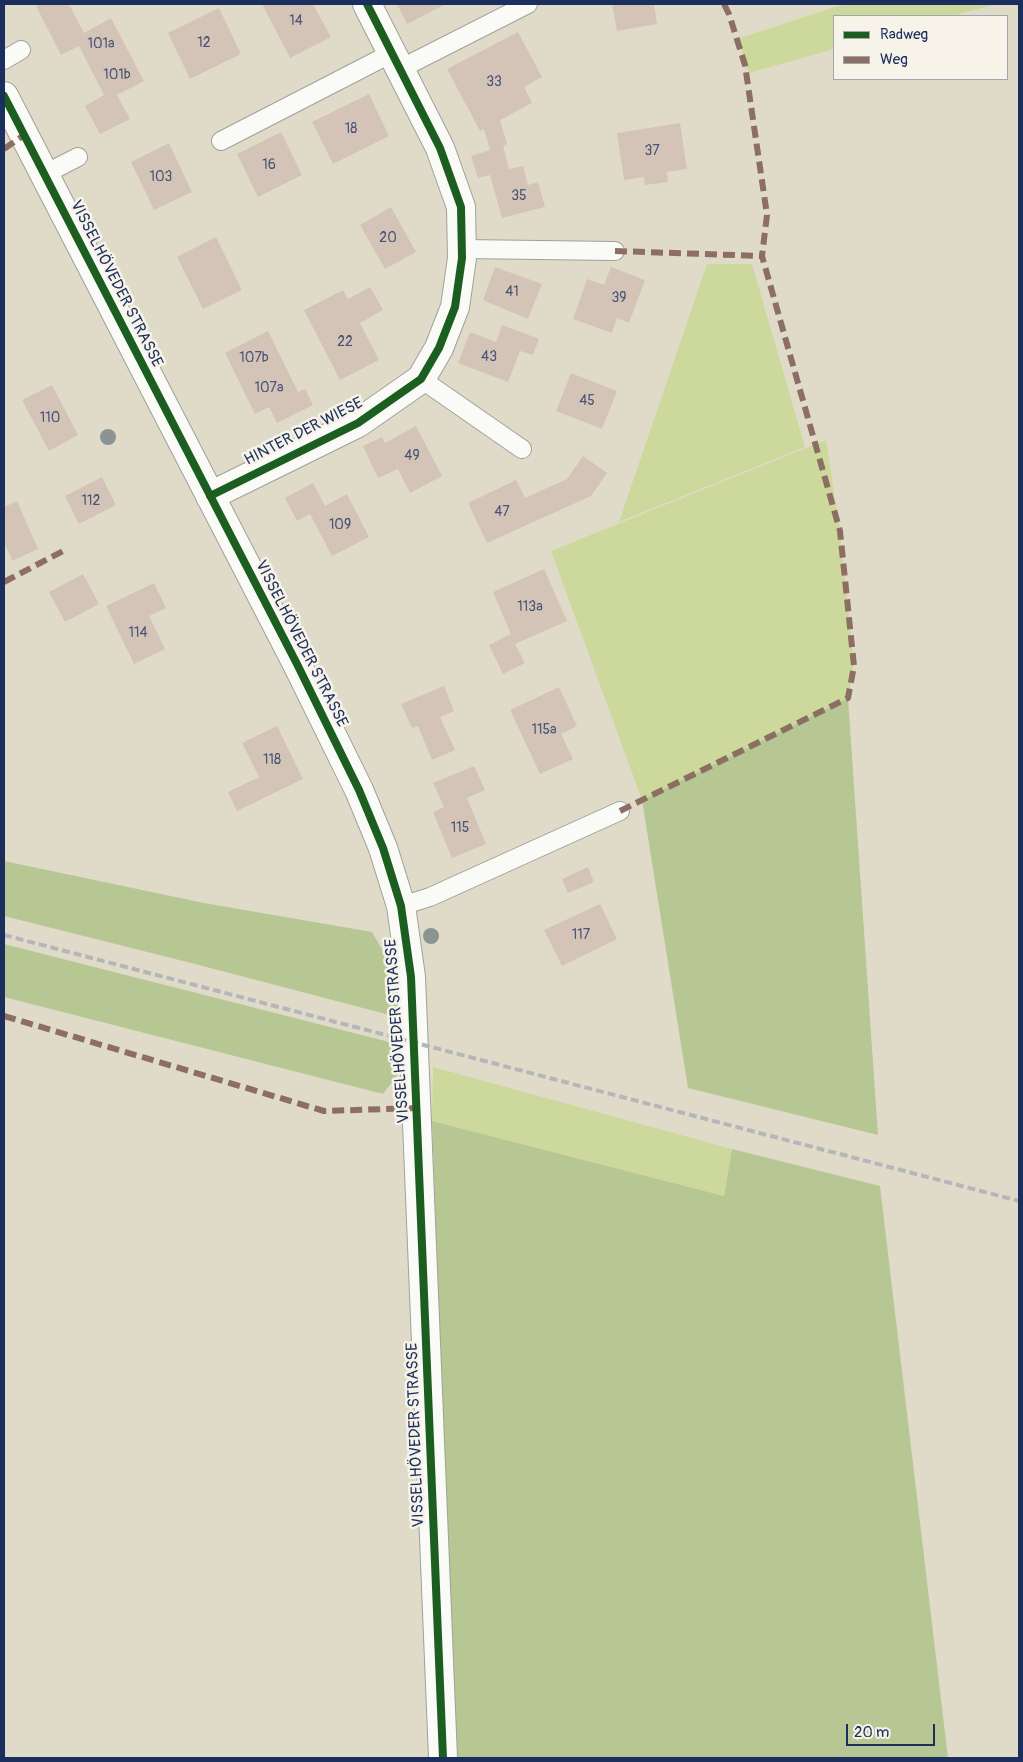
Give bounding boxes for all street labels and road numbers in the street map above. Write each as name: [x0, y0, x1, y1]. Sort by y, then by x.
street label: VISSELHÖVEDER STRASSE: [65, 197, 167, 371]
street label: HINTER DER WIESE: [241, 394, 367, 470]
street label: VISSELHÖVEDER STRASSE: [250, 557, 352, 731]
street label: VISSELHÖVEDER STRASSE: [382, 938, 414, 1124]
street label: VISSELHÖVEDER STRASSE: [403, 1342, 429, 1528]

